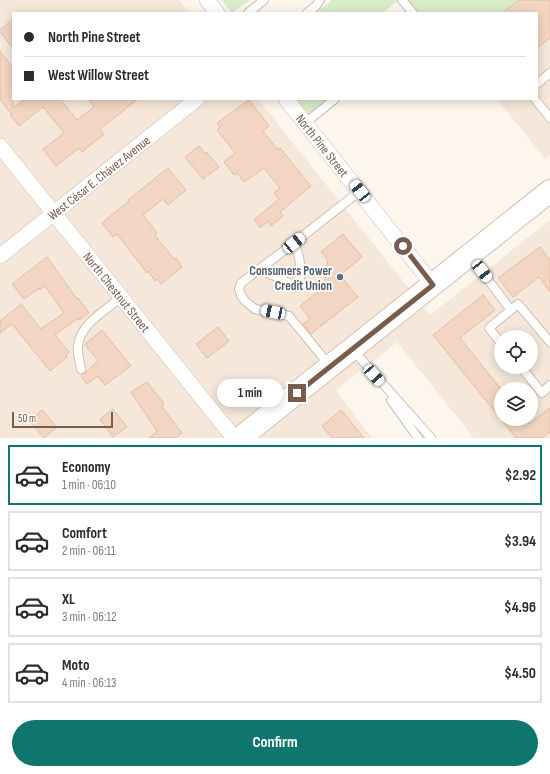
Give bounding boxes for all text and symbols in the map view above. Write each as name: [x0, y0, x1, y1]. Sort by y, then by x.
text: North Pine Street: [48, 28, 141, 47]
text: West Willow Street: [48, 66, 149, 85]
street label: North Pine Street: [292, 111, 352, 181]
street label: West César E. Chávez Avenue: [45, 133, 154, 224]
car: [348, 178, 372, 204]
car: [281, 231, 307, 255]
route start: [394, 237, 412, 255]
street label: North Chestnut Street: [79, 249, 153, 336]
car: [470, 258, 494, 284]
place label: Consumers Power Credit Union: [249, 263, 332, 294]
marker: Consumers Power Credit Union: [335, 272, 345, 282]
car: [260, 304, 286, 320]
map controls: [494, 330, 538, 426]
button: locate: [494, 330, 538, 374]
car: [362, 362, 386, 388]
callout: 1 min: [217, 379, 283, 407]
button: layers: [494, 382, 538, 426]
route end: [288, 384, 306, 402]
text: 1 min: [238, 385, 262, 401]
scale bar: [12, 410, 113, 429]
text: 50 m: [18, 412, 36, 425]
icon: car: [14, 457, 50, 493]
text: Economy: [62, 458, 111, 477]
text: $2.92: [505, 466, 536, 485]
text: 1 min · 06:10: [62, 477, 116, 493]
icon: car: [14, 523, 50, 559]
text: Comfort: [62, 524, 107, 543]
text: $3.94: [504, 532, 536, 551]
text: 2 min · 06:11: [62, 543, 116, 559]
icon: car: [14, 589, 50, 625]
text: XL: [62, 590, 75, 609]
text: $4.96: [504, 598, 536, 617]
text: 3 min · 06:12: [62, 609, 117, 625]
icon: car: [14, 655, 50, 691]
text: Moto: [62, 656, 89, 675]
text: $4.50: [504, 664, 536, 683]
text: 4 min · 06:13: [62, 675, 117, 691]
button: Confirm: [12, 720, 538, 766]

